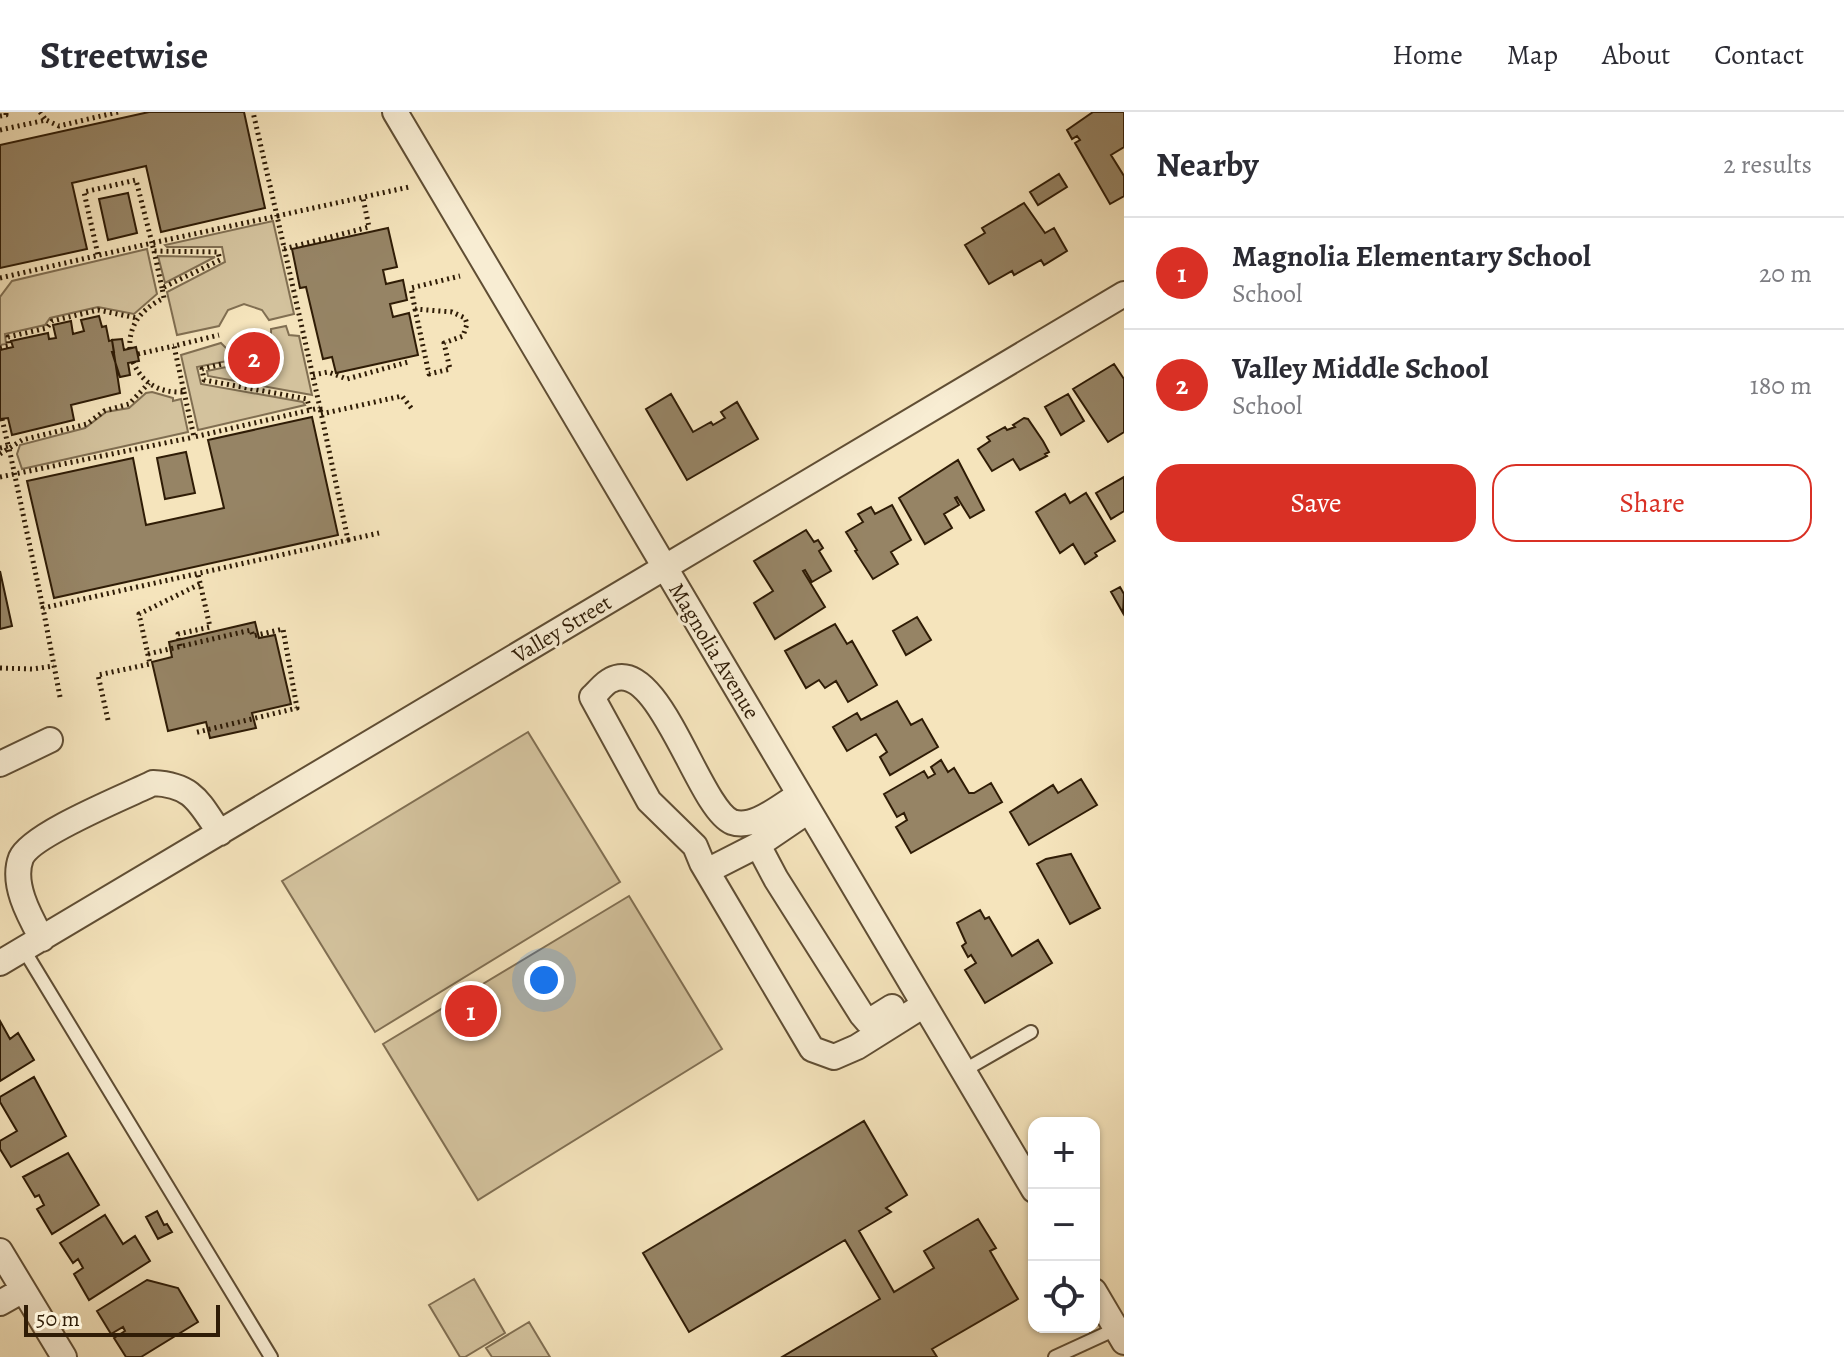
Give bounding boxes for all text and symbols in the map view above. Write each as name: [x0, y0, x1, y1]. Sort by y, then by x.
text: Streetwise: [40, 29, 208, 81]
text: Home: [1392, 36, 1463, 74]
text: Map: [1507, 36, 1558, 74]
text: About: [1602, 36, 1670, 74]
text: Contact: [1714, 36, 1804, 74]
text: Nearby: [1156, 141, 1259, 188]
text: 2 results: [1723, 147, 1812, 182]
text: Magnolia Elementary School: [1232, 236, 1591, 276]
text: 1: [1177, 256, 1187, 291]
text: 20 m: [1759, 256, 1812, 291]
text: School: [1232, 276, 1302, 311]
pin: 2: [228, 328, 280, 388]
text: Valley Middle School: [1232, 348, 1489, 388]
text: 2: [1176, 368, 1188, 403]
text: 180 m: [1750, 368, 1812, 403]
text: School: [1232, 388, 1302, 423]
button: Save: [1156, 464, 1476, 542]
button: Share: [1492, 464, 1812, 542]
street label: Magnolia Avenue: [661, 577, 767, 725]
street label: Valley Street: [506, 588, 617, 671]
your location: [524, 960, 564, 1000]
pin: 1: [445, 981, 497, 1041]
map controls: [1028, 1117, 1100, 1333]
button: +: [1028, 1117, 1100, 1189]
button: −: [1028, 1189, 1100, 1261]
button: locate: [1028, 1261, 1100, 1333]
scale bar: [24, 1301, 220, 1337]
text: 50 m: [36, 1304, 80, 1334]

